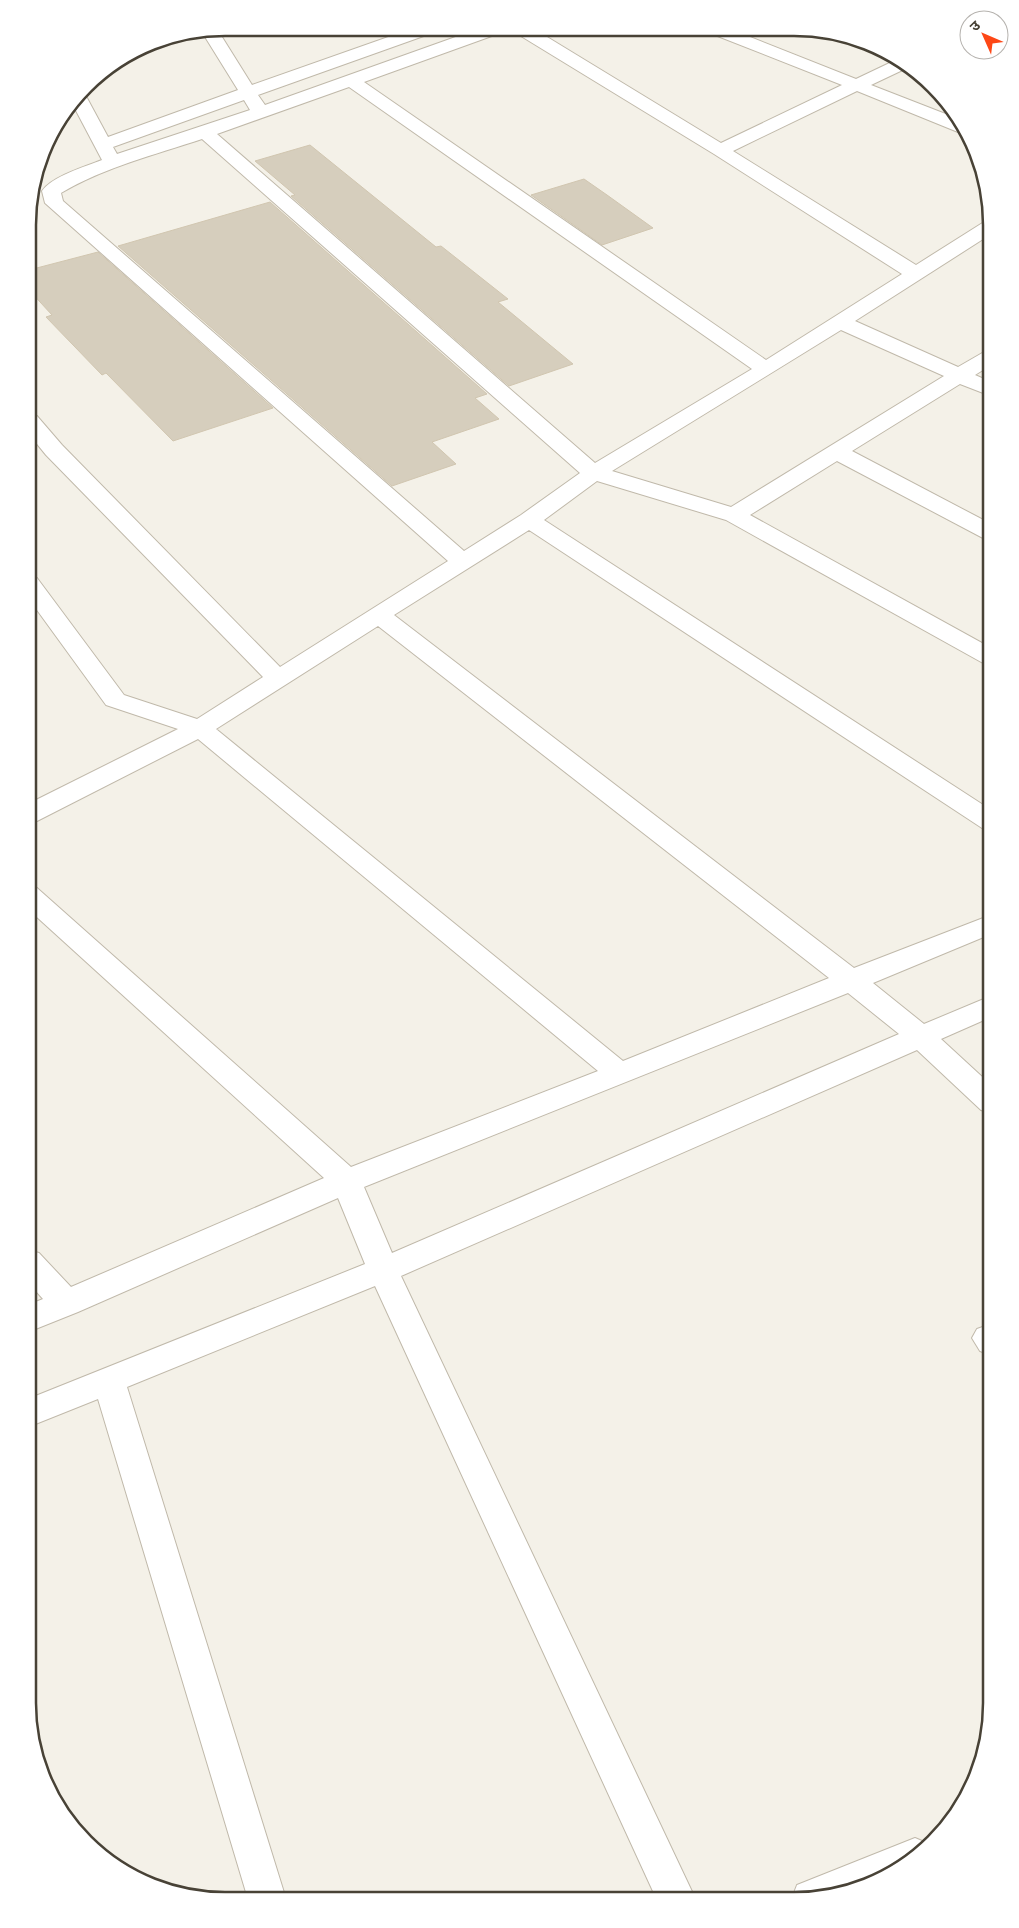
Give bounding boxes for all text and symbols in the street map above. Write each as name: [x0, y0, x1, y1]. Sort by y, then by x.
north arrow: [959, 10, 1009, 60]
text: उ: [966, 16, 985, 36]

